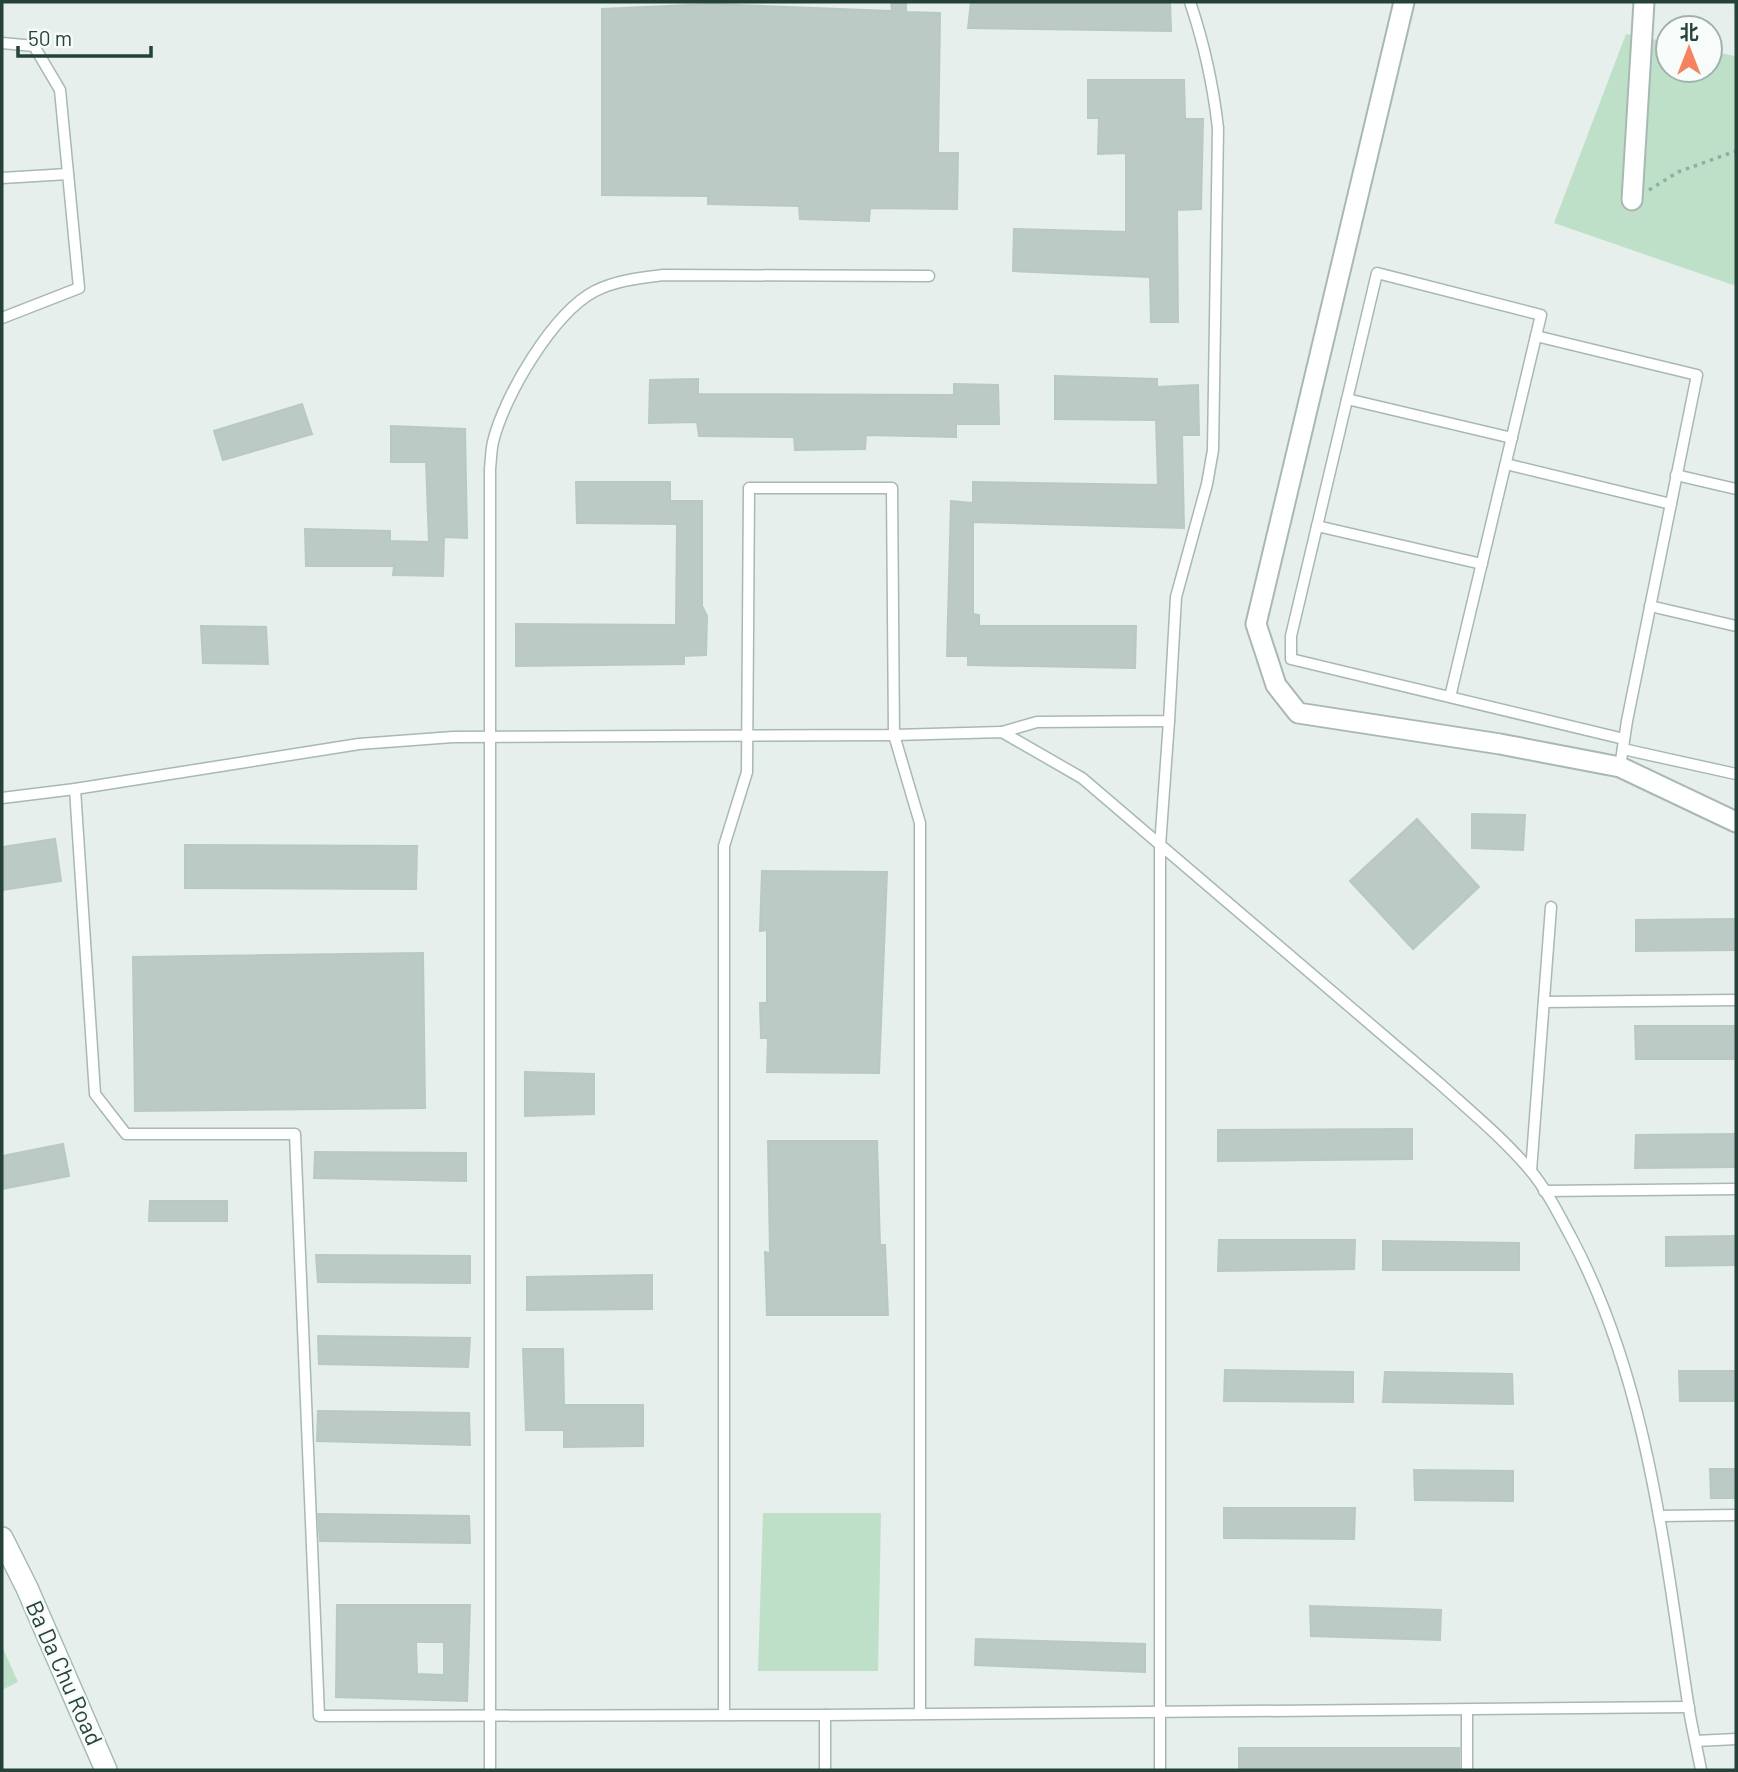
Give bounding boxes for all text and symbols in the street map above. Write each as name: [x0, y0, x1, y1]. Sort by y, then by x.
scale bar: [18, 14, 150, 58]
north arrow: [1654, 14, 1724, 84]
text: 北: [1679, 20, 1699, 43]
text: 50 m: [28, 25, 72, 50]
street label: Ba Da Chu Road: [21, 1596, 109, 1749]

